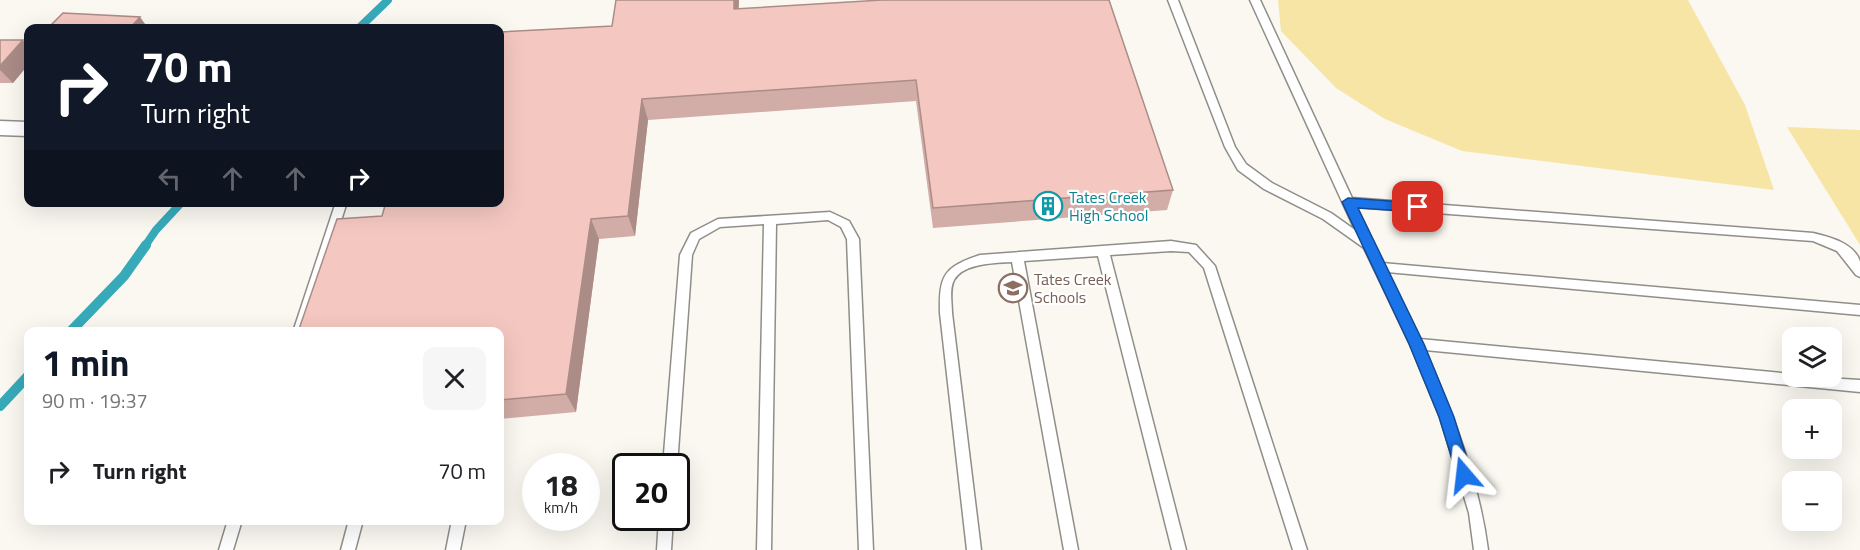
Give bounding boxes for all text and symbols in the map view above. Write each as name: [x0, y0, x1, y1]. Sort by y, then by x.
text: 70 m: [141, 34, 233, 98]
icon: right: [42, 48, 120, 126]
text: Turn right: [141, 92, 250, 133]
icon: left: [153, 162, 186, 195]
icon: ahead: [216, 162, 249, 195]
icon: ahead: [279, 162, 312, 195]
icon: right: [342, 162, 375, 195]
pin: [1392, 181, 1443, 232]
place label: Tates Creek High School: [1069, 185, 1148, 227]
building icon: Tates Creek High School: [1032, 190, 1064, 222]
icon: arrive: [1401, 190, 1434, 223]
place label: Tates Creek Schools: [1034, 267, 1112, 309]
school or university icon: Tates Creek Schools: [997, 272, 1029, 304]
map controls: [1782, 327, 1842, 531]
button: layers: [1782, 327, 1842, 387]
text: 1 min: [42, 335, 129, 390]
button: close: [423, 347, 486, 410]
text: 90 m · 19:37: [42, 385, 148, 416]
button: +: [1782, 399, 1842, 459]
position arrow: [1432, 443, 1496, 507]
speed limit sign: 20: [612, 453, 690, 531]
text: Turn right: [93, 454, 187, 488]
text: 70 m: [438, 454, 486, 488]
icon: right: [42, 455, 75, 488]
text: 18: [544, 462, 578, 508]
button: −: [1782, 471, 1842, 531]
text: km/h: [544, 496, 578, 519]

